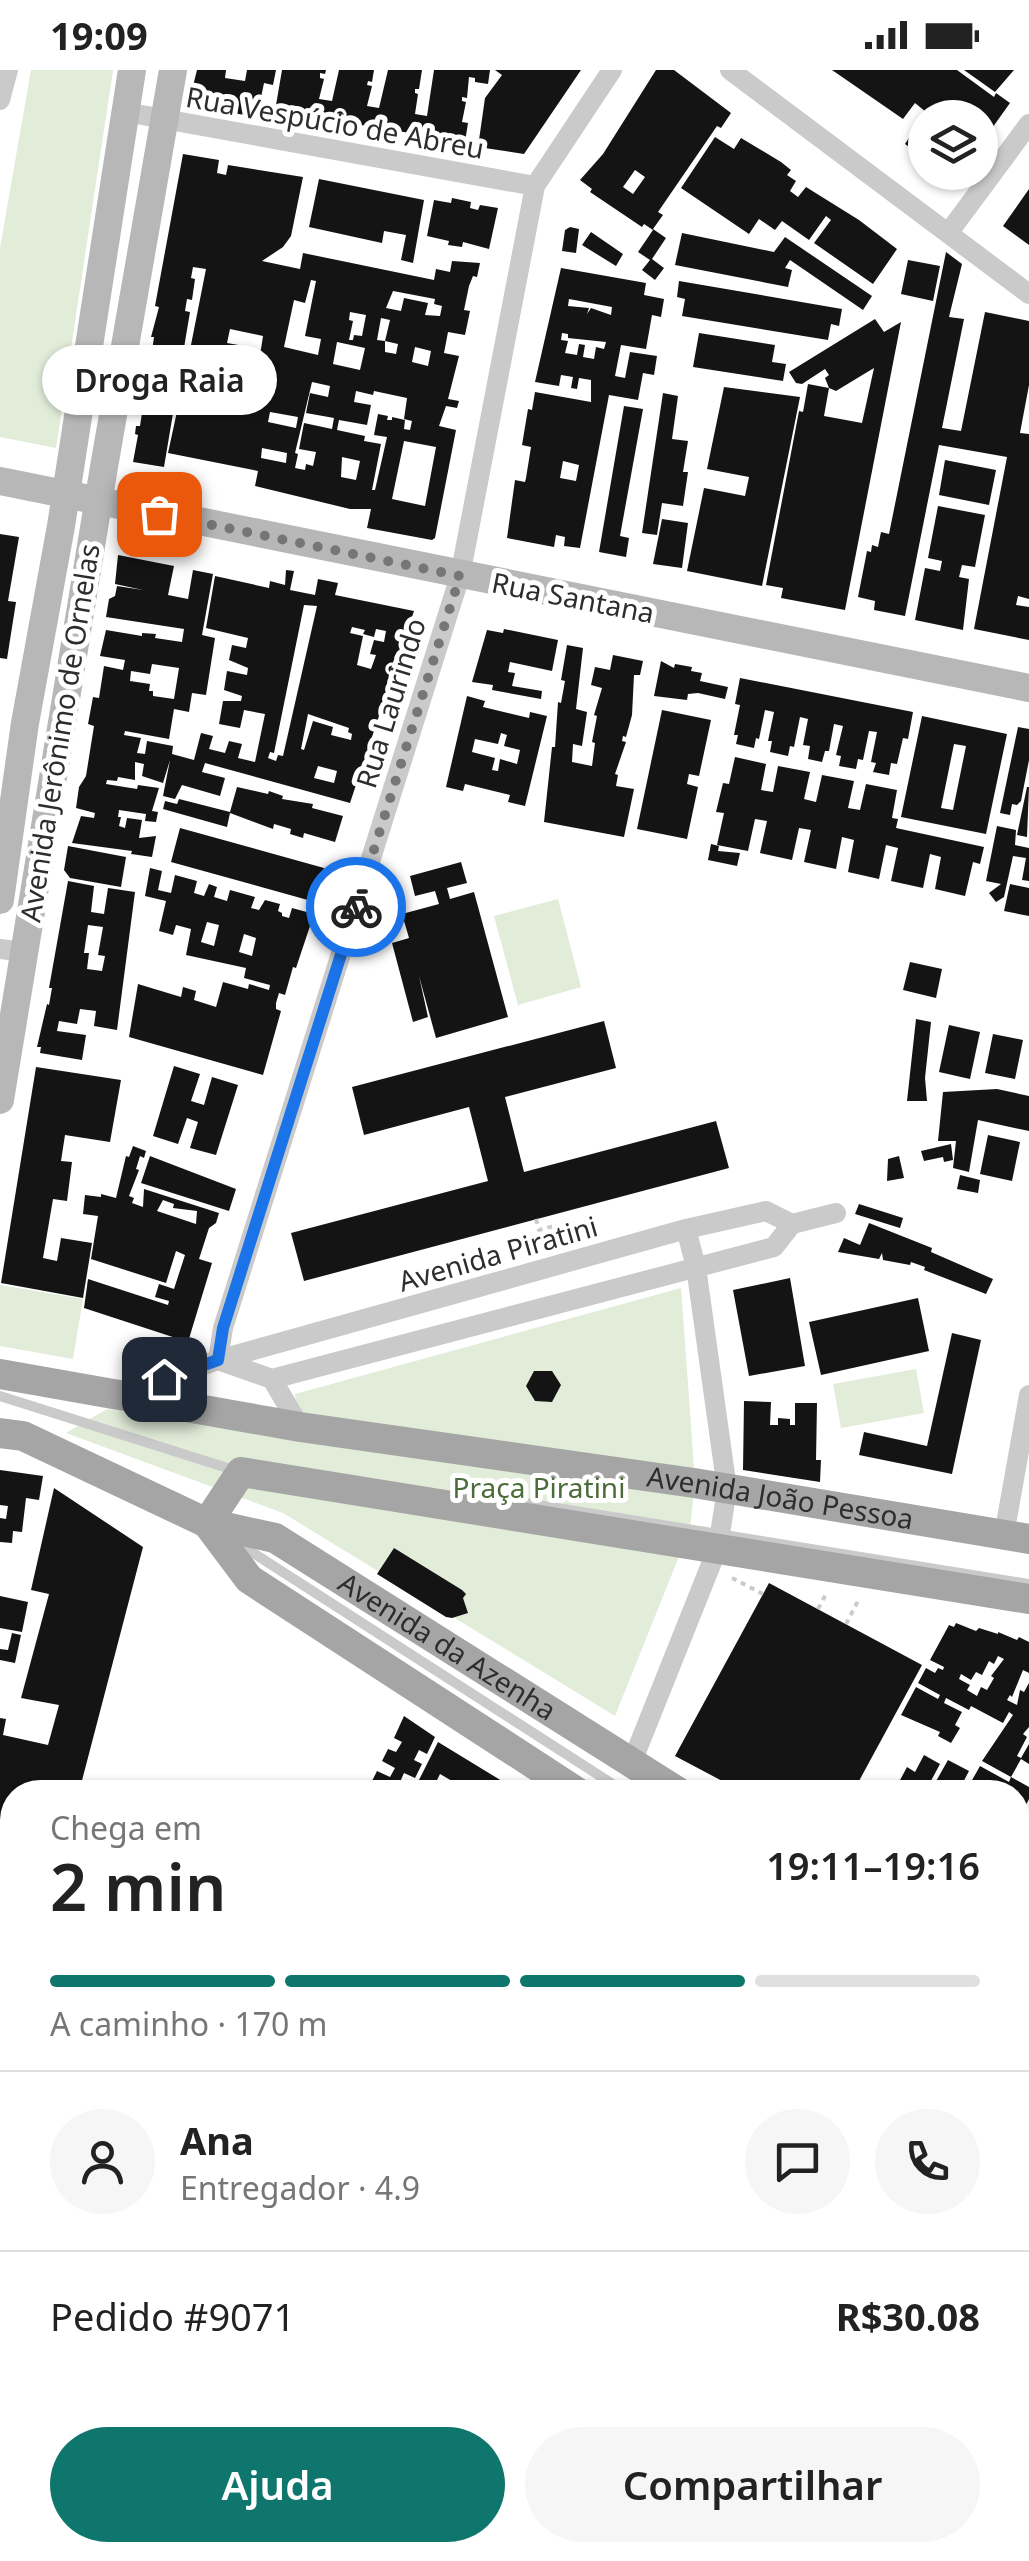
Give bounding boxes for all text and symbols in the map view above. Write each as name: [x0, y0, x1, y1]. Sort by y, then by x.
text: 19:09: [50, 9, 148, 61]
street label: Rua Vespúcio de Abreu: [183, 77, 487, 167]
map controls: [908, 100, 998, 190]
button: layers: [908, 100, 998, 190]
callout: Droga Raia: [42, 344, 276, 414]
text: Droga Raia: [74, 358, 245, 401]
pin: [117, 472, 202, 557]
icon: bag: [132, 487, 187, 542]
street label: Avenida Jerônimo de Ornelas: [10, 541, 108, 925]
street label: Rua Santana: [489, 563, 658, 631]
street label: Rua Laurindo: [346, 613, 434, 792]
courier: [306, 857, 406, 957]
icon: bike: [329, 880, 384, 935]
street label: Avenida Piratini: [394, 1206, 602, 1300]
pin: [122, 1337, 207, 1422]
icon: home: [137, 1352, 192, 1407]
street label: Avenida João Pessoa: [645, 1457, 916, 1537]
park label: Praça Piratini: [453, 1468, 625, 1506]
street label: Avenida da Azenha: [332, 1563, 564, 1729]
text: Chega em: [50, 1806, 202, 1849]
text: 19:11–19:16: [766, 1839, 980, 1891]
text: 2 min: [50, 1842, 226, 1930]
text: A caminho · 170 m: [50, 2002, 328, 2045]
button: person: [50, 2109, 155, 2214]
button: chat: [745, 2109, 850, 2214]
button: phone: [875, 2109, 980, 2214]
text: Ana: [180, 2114, 254, 2166]
text: Entregador · 4.9: [180, 2166, 420, 2209]
text: Pedido #9071: [50, 2290, 295, 2342]
text: R$30.08: [836, 2290, 980, 2342]
button: Ajuda: [50, 2427, 505, 2542]
button: Compartilhar: [525, 2427, 980, 2542]

